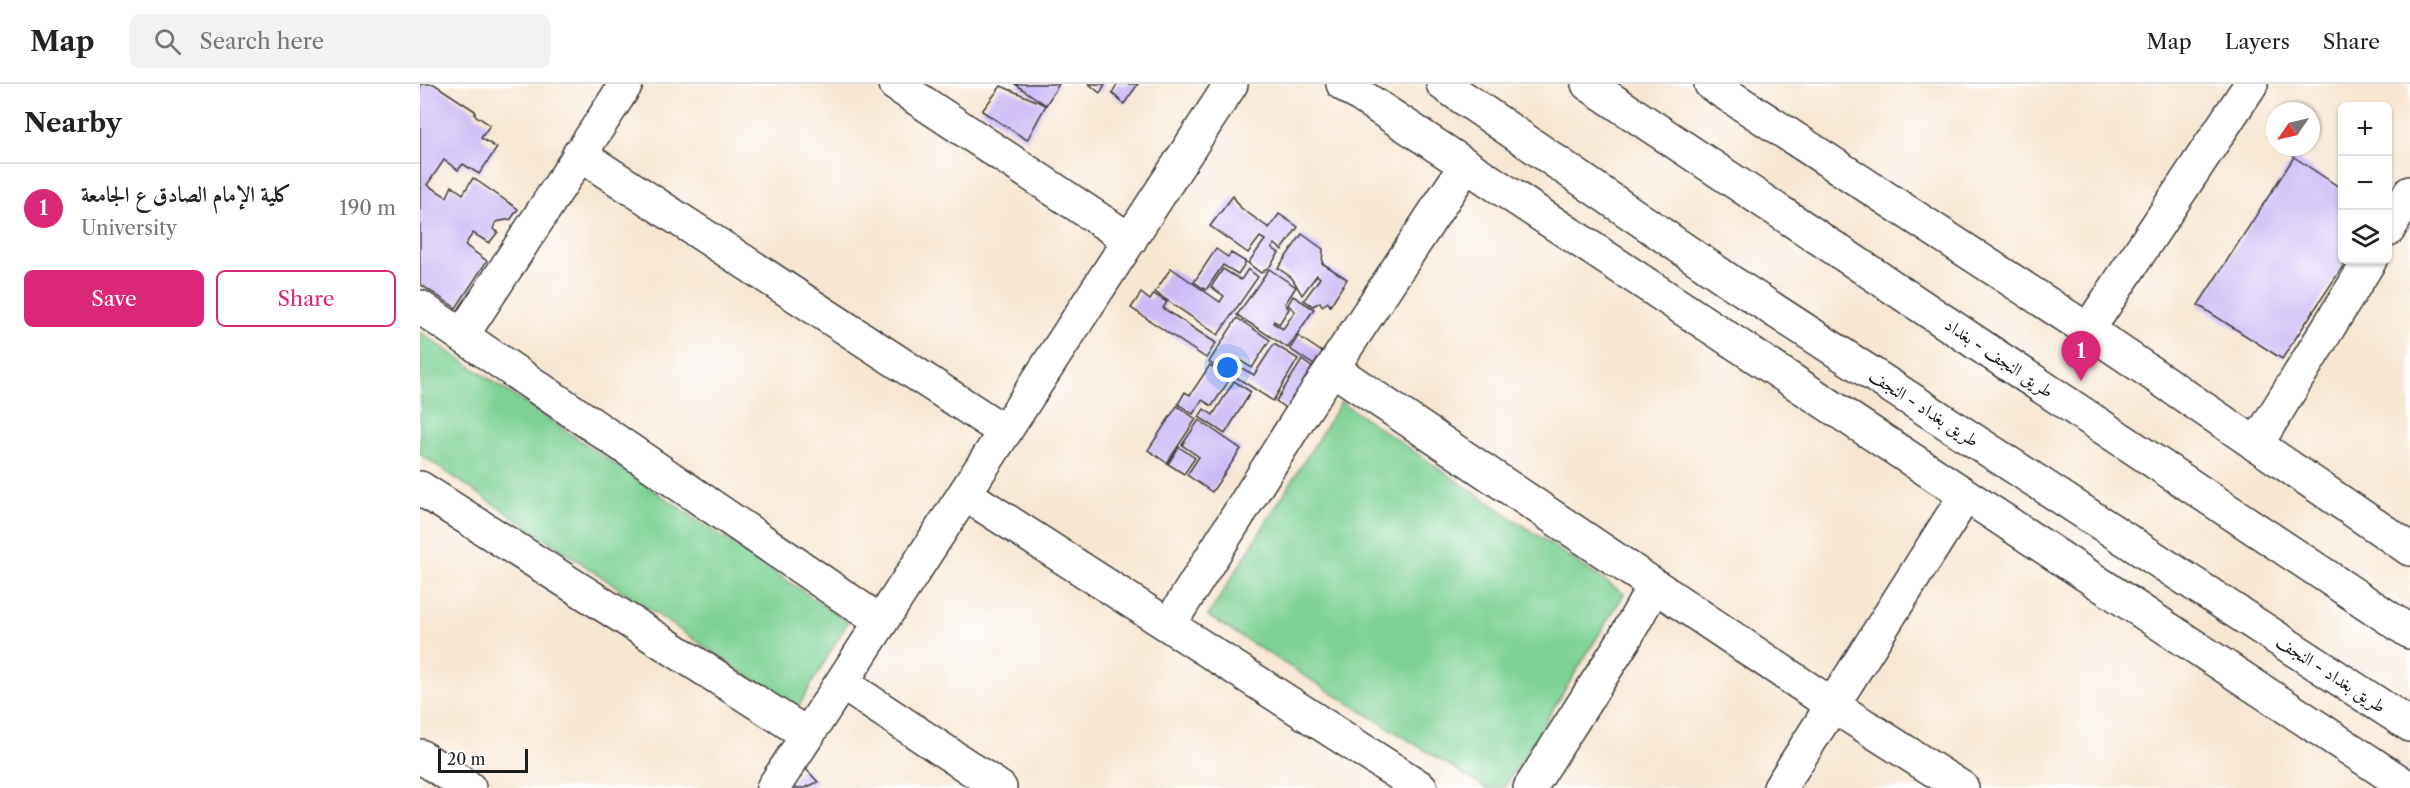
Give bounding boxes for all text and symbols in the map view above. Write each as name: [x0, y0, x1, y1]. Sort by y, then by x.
search box: [130, 14, 550, 68]
text: Map: [30, 24, 94, 58]
icon: search: [151, 25, 184, 58]
text: Search here: [199, 28, 324, 55]
text: Map: [2147, 29, 2192, 54]
text: Layers: [2225, 29, 2290, 54]
text: Share: [2323, 29, 2380, 54]
north arrow: [2266, 102, 2320, 156]
map controls: [2338, 102, 2392, 264]
button: +: [2338, 102, 2392, 156]
text: Nearby: [24, 107, 122, 139]
button: −: [2338, 156, 2392, 210]
text: كلية الإمام الصادق ع الجامعة: [81, 181, 291, 208]
text: 1: [39, 196, 48, 220]
text: 190 m: [339, 196, 396, 220]
button: layers: [2338, 210, 2392, 264]
text: University: [81, 216, 177, 240]
button: Save: [24, 270, 204, 327]
button: Share: [216, 270, 396, 327]
street label: طريق النجف - بغداد: [1940, 313, 2058, 403]
pin: 1: [2062, 332, 2100, 381]
your location: [1213, 353, 1242, 382]
street label: طريق بغداد - النجف: [1864, 364, 1983, 453]
street label: طريق بغداد - النجف: [2271, 630, 2390, 719]
scale bar: [438, 746, 528, 774]
text: 20 m: [447, 749, 486, 769]

